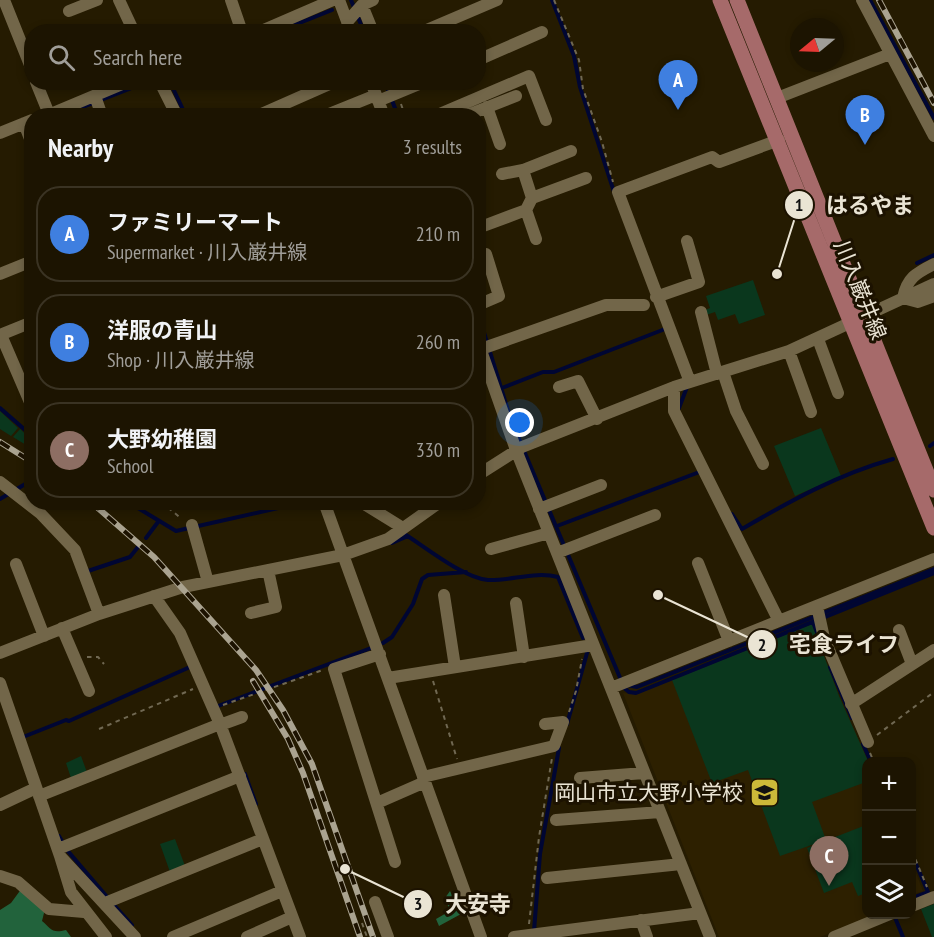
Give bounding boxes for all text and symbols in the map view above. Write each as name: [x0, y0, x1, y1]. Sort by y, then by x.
north arrow: [790, 18, 844, 72]
search box: [24, 24, 486, 90]
icon: search: [45, 41, 78, 74]
text: Search here: [93, 43, 182, 71]
pin: A: [658, 60, 698, 110]
pin: B: [846, 96, 884, 145]
text: Nearby: [48, 131, 113, 164]
text: 3 results: [403, 134, 462, 160]
callout: はるやま: [784, 185, 926, 225]
text: はるやま: [826, 191, 914, 219]
text: 1: [795, 193, 803, 216]
text: ファミリーマート: [107, 208, 283, 236]
text: A: [64, 221, 75, 247]
text: 210 m: [416, 221, 460, 247]
street label: 川入巌井線: [828, 236, 893, 344]
text: Supermarket · 川入巌井線: [107, 239, 307, 265]
text: 洋服の青山: [107, 316, 217, 344]
text: B: [65, 329, 74, 355]
text: 260 m: [416, 329, 460, 355]
text: Shop · 川入巌井線: [107, 347, 254, 373]
your location: [505, 408, 534, 437]
text: 大野幼稚園: [107, 425, 217, 453]
text: C: [65, 437, 74, 463]
text: 330 m: [416, 437, 460, 463]
text: School: [107, 453, 153, 479]
callout: 宅食ライフ: [747, 624, 911, 664]
text: 宅食ライフ: [789, 630, 899, 658]
text: 2: [758, 633, 766, 656]
map controls: [862, 757, 916, 919]
button: +: [862, 757, 916, 811]
school or university icon: 岡山市立大野小学校: [748, 777, 780, 809]
place label: 岡山市立大野小学校: [554, 779, 743, 806]
button: −: [862, 811, 916, 865]
pin: C: [810, 836, 848, 886]
button: layers: [862, 865, 916, 919]
callout: 大安寺: [403, 884, 523, 924]
text: 大安寺: [445, 890, 511, 918]
text: 3: [414, 892, 422, 915]

